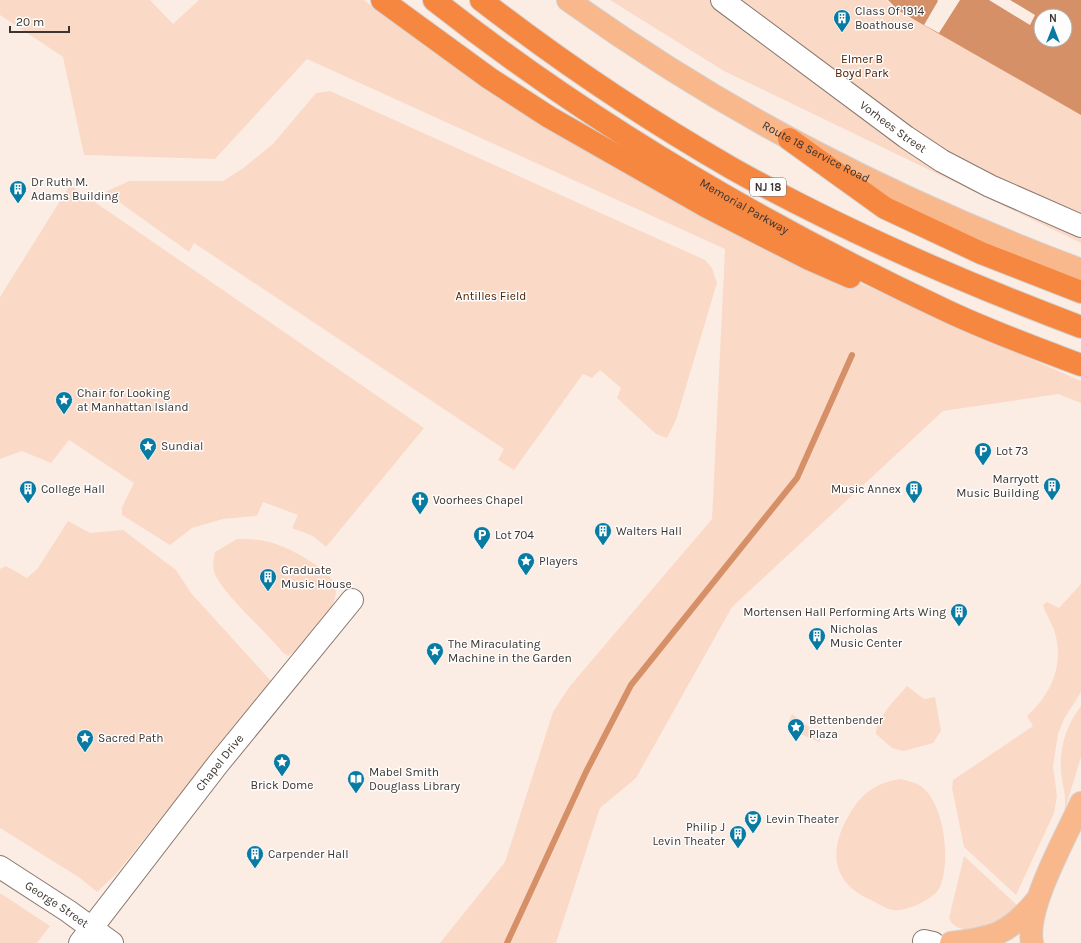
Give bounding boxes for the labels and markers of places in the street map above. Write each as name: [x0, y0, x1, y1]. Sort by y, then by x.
place label: Class Of 1914 Boathouse: [855, 4, 924, 32]
building icon: Class Of 1914 Boathouse: [832, 8, 852, 33]
place label: Dr Ruth M. Adams Building: [31, 175, 119, 203]
building icon: Dr Ruth M. Adams Building: [8, 179, 28, 204]
place label: Chair for Looking at Manhattan Island: [77, 386, 189, 414]
place icon: Chair for Looking at Manhattan Island: [54, 390, 74, 415]
place icon: Sundial: [138, 436, 158, 461]
place label: Sundial: [161, 439, 203, 453]
parking icon: Lot 73: [973, 441, 993, 466]
place label: Lot 73: [996, 444, 1028, 458]
place label: Marryott Music Building: [956, 472, 1039, 500]
building icon: Marryott Music Building: [1042, 476, 1062, 501]
building icon: College Hall: [18, 479, 38, 504]
building icon: Music Annex: [904, 479, 924, 504]
place label: College Hall: [41, 482, 105, 496]
place label: Music Annex: [831, 482, 901, 496]
church icon: Voorhees Chapel: [410, 490, 430, 515]
place label: Voorhees Chapel: [433, 493, 523, 507]
building icon: Walters Hall: [593, 521, 613, 546]
place label: Walters Hall: [616, 524, 682, 538]
parking icon: Lot 704: [472, 525, 492, 550]
place label: Lot 704: [495, 528, 534, 542]
place icon: Players: [516, 551, 536, 576]
place label: Players: [539, 554, 578, 568]
place label: Graduate Music House: [281, 563, 352, 591]
building icon: Graduate Music House: [258, 567, 278, 592]
building icon: Mortensen Hall Performing Arts Wing: [949, 602, 969, 627]
place label: Mortensen Hall Performing Arts Wing: [743, 605, 946, 619]
place label: Nicholas Music Center: [830, 622, 903, 650]
building icon: Nicholas Music Center: [807, 626, 827, 651]
place label: The Miraculating Machine in the Garden: [448, 637, 572, 665]
place icon: The Miraculating Machine in the Garden: [425, 641, 445, 666]
place label: Bettenbender Plaza: [809, 713, 884, 741]
place icon: Bettenbender Plaza: [786, 717, 806, 742]
place icon: Sacred Path: [75, 728, 95, 753]
place label: Sacred Path: [98, 731, 164, 745]
place icon: Brick Dome: [272, 752, 292, 777]
place label: Mabel Smith Douglass Library: [369, 765, 461, 793]
library icon: Mabel Smith Douglass Library: [346, 769, 366, 794]
place label: Brick Dome: [250, 778, 314, 792]
theatre icon: Levin Theater: [743, 809, 763, 834]
place label: Levin Theater: [766, 812, 839, 826]
place label: Philip J Levin Theater: [653, 820, 726, 848]
building icon: Philip J Levin Theater: [728, 824, 748, 849]
building icon: Carpender Hall: [245, 844, 265, 869]
place label: Carpender Hall: [268, 847, 349, 861]

